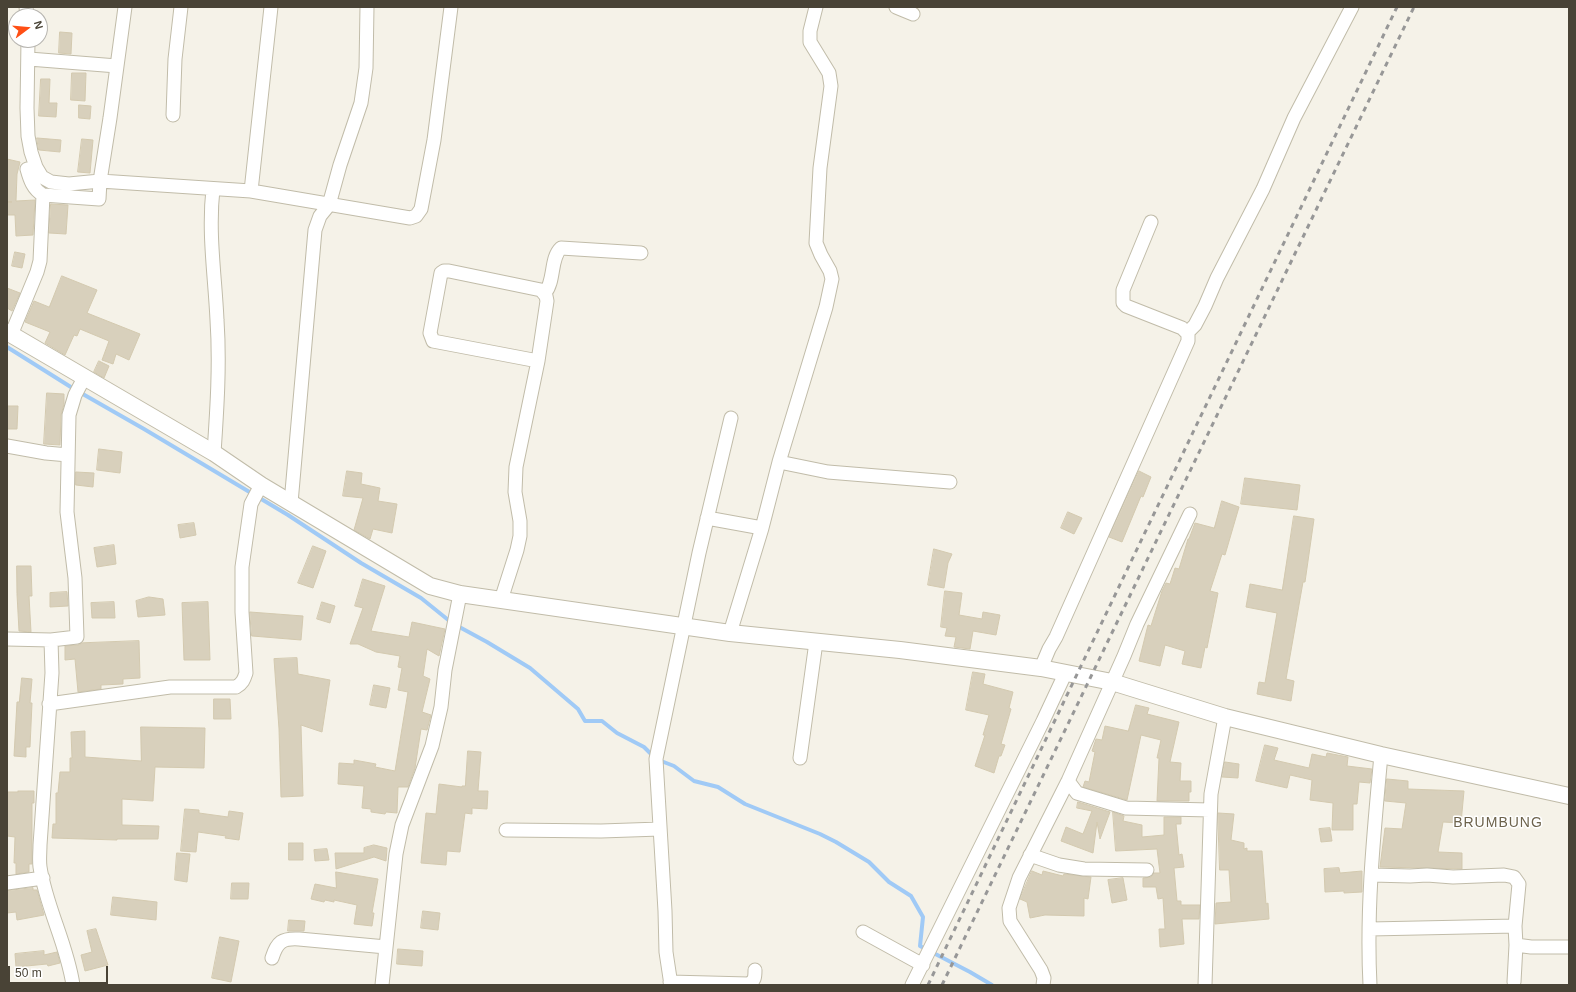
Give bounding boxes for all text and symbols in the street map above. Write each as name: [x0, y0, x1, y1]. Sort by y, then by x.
north arrow: [8, 8, 48, 48]
text: N: [32, 19, 45, 30]
district label: BRUMBUNG: [1453, 815, 1543, 831]
scale bar: [10, 958, 110, 984]
text: 50 m: [15, 966, 42, 980]

